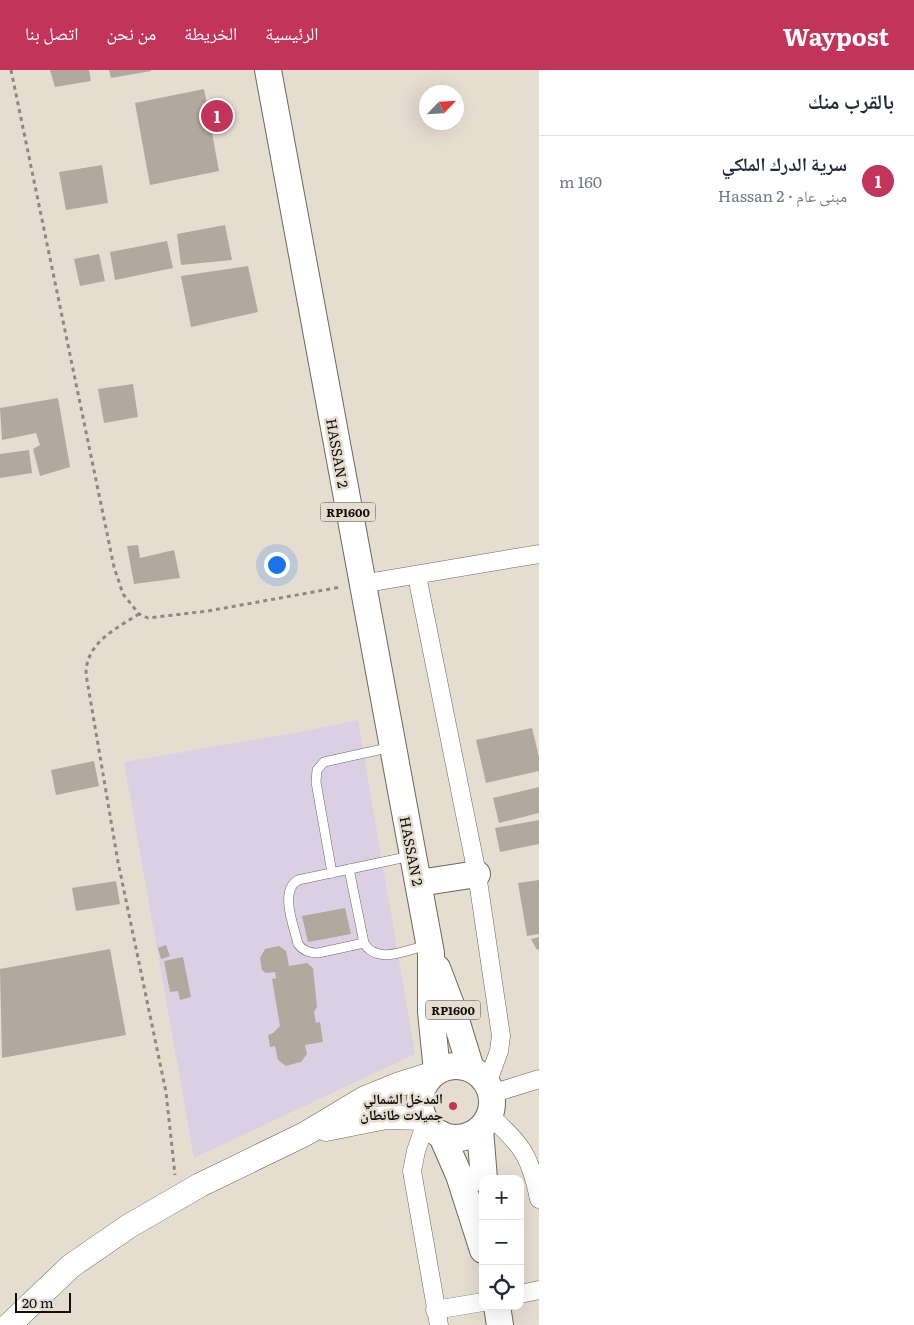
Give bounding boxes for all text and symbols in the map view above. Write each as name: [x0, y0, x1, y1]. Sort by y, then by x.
text: Waypost: [783, 18, 889, 53]
text: اتصل بنا: [25, 19, 78, 46]
text: من نحن: [106, 19, 156, 46]
text: الخريطة: [184, 19, 237, 46]
text: الرئيسية: [265, 19, 319, 46]
text: بالقرب منك: [808, 84, 894, 115]
north arrow: [419, 85, 464, 130]
pin: 1: [201, 97, 233, 135]
text: سرية الدرك الملكي: [722, 149, 847, 177]
text: 160 m: [559, 169, 602, 193]
text: 1: [875, 169, 881, 193]
text: مبنى عام · Hassan 2: [718, 183, 847, 207]
street label: HASSAN 2: [322, 417, 354, 489]
road number: RP1600: [320, 502, 376, 522]
your location: [264, 552, 290, 578]
street label: HASSAN 2: [395, 815, 429, 887]
road number: RP1600: [426, 1000, 480, 1020]
place label: المدخل الشمالي جميلات طانطان: [360, 1088, 443, 1124]
marker: المدخل الشمالي جميلات طانطان: [447, 1100, 459, 1112]
map controls: [479, 1175, 524, 1310]
button: +: [479, 1175, 524, 1220]
button: −: [479, 1220, 524, 1265]
button: locate: [479, 1265, 524, 1310]
scale bar: [15, 1290, 71, 1313]
text: 20 m: [22, 1292, 54, 1312]

